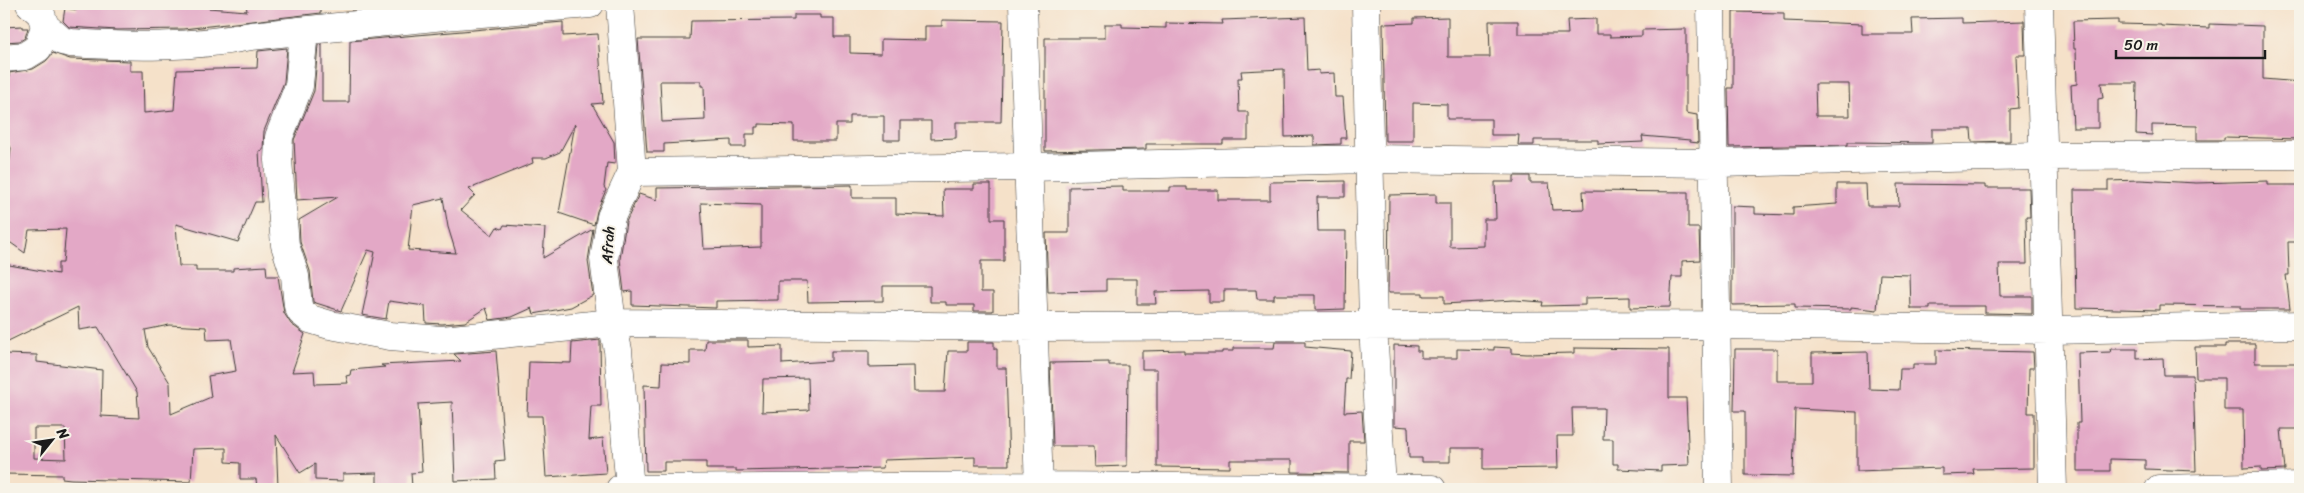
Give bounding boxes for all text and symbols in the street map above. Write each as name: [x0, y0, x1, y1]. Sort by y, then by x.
scale bar: [2116, 28, 2265, 60]
text: 50 m: [2124, 32, 2159, 58]
street label: Afrah: [594, 225, 622, 266]
north arrow: [28, 416, 78, 466]
text: N: [49, 422, 76, 444]

